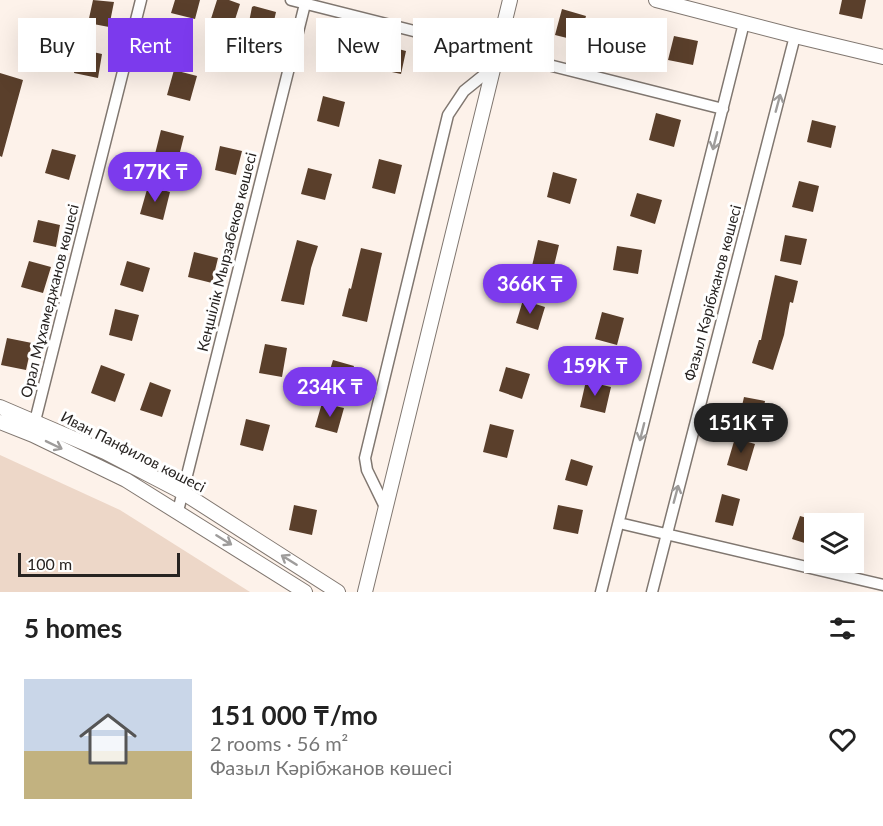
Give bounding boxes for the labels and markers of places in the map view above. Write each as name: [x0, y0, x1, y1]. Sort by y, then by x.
pin: 177K ₸: [106, 152, 204, 203]
pin: 366K ₸: [481, 264, 579, 315]
pin: 159K ₸: [546, 346, 644, 397]
pin: 234K ₸: [281, 367, 379, 418]
pin: 151K ₸: [692, 403, 790, 454]

